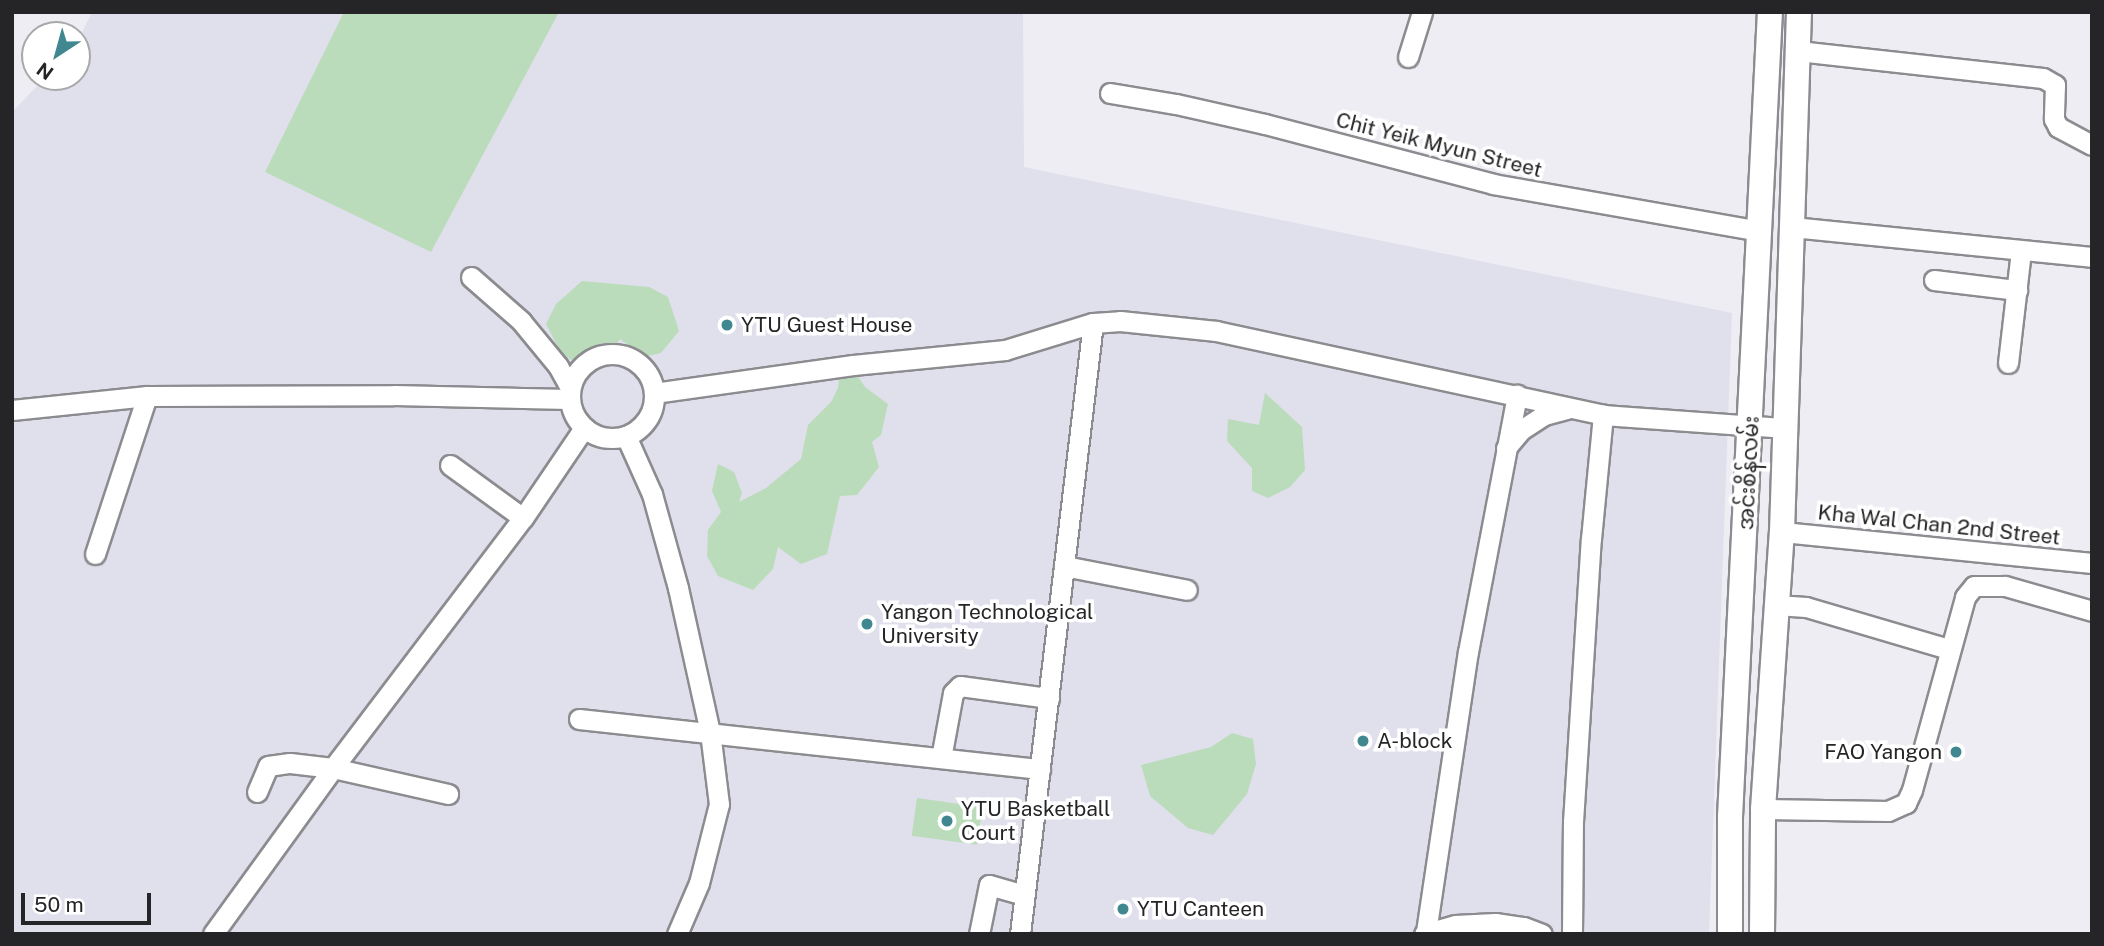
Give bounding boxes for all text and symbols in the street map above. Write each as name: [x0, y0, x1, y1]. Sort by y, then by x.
north arrow: [21, 21, 91, 91]
text: N: [32, 58, 57, 85]
street label: Chit Yeik Myun Street: [1333, 107, 1545, 183]
place label: YTU Guest House: [741, 312, 912, 338]
marker: YTU Guest House: [719, 317, 735, 333]
street label: အင်းစိန်လမ်း: [1733, 415, 1765, 531]
street label: Kha Wal Chan 2nd Street: [1816, 500, 2062, 550]
place label: Yangon Technological University: [881, 599, 1093, 649]
marker: Yangon Technological University: [859, 616, 875, 632]
place label: A-block: [1377, 728, 1453, 754]
marker: A-block: [1355, 733, 1371, 749]
place label: FAO Yangon: [1824, 739, 1942, 765]
marker: FAO Yangon: [1948, 744, 1964, 760]
place label: YTU Basketball Court: [961, 796, 1110, 846]
marker: YTU Basketball Court: [939, 813, 955, 829]
scale bar: [24, 880, 154, 924]
text: 50 m: [34, 892, 84, 917]
place label: YTU Canteen: [1137, 896, 1264, 922]
marker: YTU Canteen: [1115, 901, 1131, 917]

